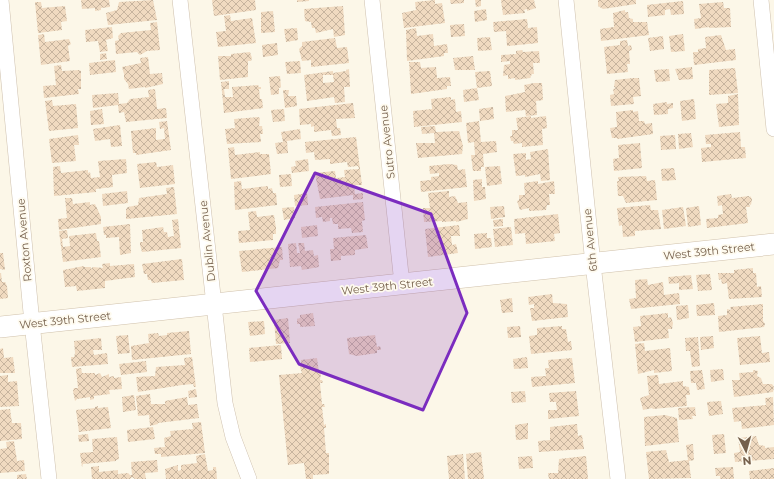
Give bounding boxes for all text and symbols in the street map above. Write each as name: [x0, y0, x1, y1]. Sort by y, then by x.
street label: Sutro Avenue: [376, 104, 398, 180]
street label: Roxton Avenue: [13, 197, 35, 282]
street label: Dublin Avenue: [196, 199, 218, 282]
street label: 6th Avenue: [580, 208, 600, 272]
street label: West 39th Street: [663, 239, 756, 263]
street label: West 39th Street: [341, 274, 434, 298]
street label: West 39th Street: [19, 308, 112, 332]
north arrow: [726, 431, 766, 471]
text: N: [742, 454, 752, 468]

